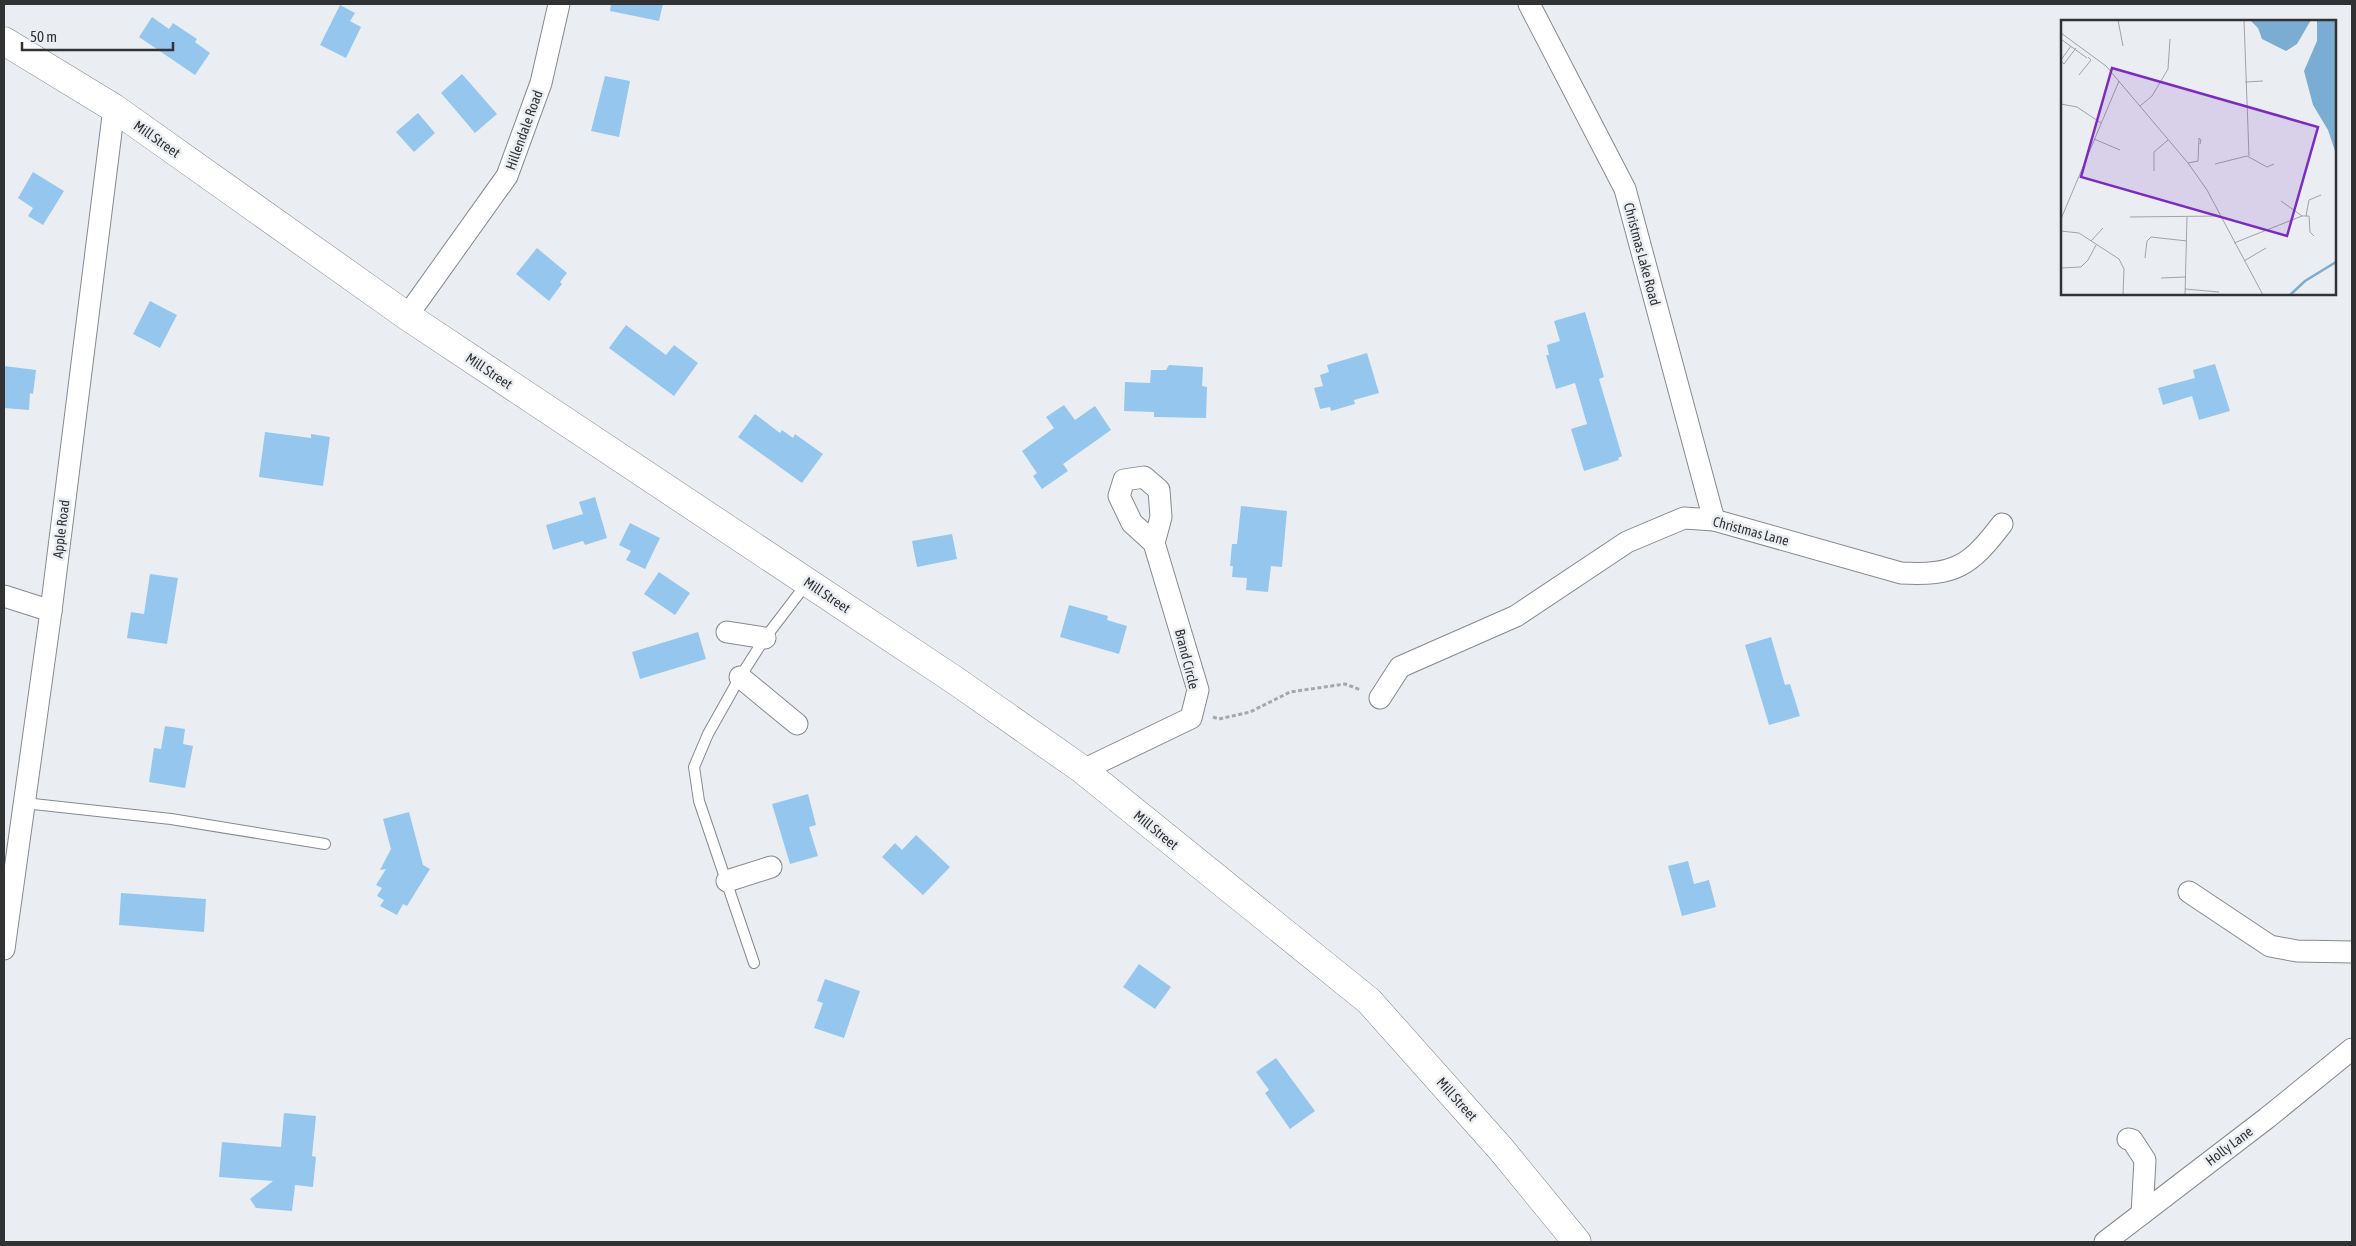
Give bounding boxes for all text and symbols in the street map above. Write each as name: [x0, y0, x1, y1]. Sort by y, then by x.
scale bar: [22, 20, 174, 52]
inset map: [2061, 20, 2336, 295]
text: 50 m: [30, 28, 57, 45]
street label: Hillendale Road: [502, 88, 546, 172]
street label: Mill Street: [131, 117, 183, 161]
street label: Christmas Lake Road: [1621, 201, 1663, 307]
street label: Mill Street: [463, 350, 515, 392]
street label: Apple Road: [49, 499, 73, 559]
street label: Christmas Lane: [1711, 513, 1791, 549]
street label: Mill Street: [801, 574, 853, 616]
street label: Brand Circle: [1172, 627, 1202, 691]
street label: Mill Street: [1131, 807, 1181, 853]
street label: Mill Street: [1433, 1074, 1481, 1124]
street label: Holly Lane: [2202, 1123, 2256, 1169]

